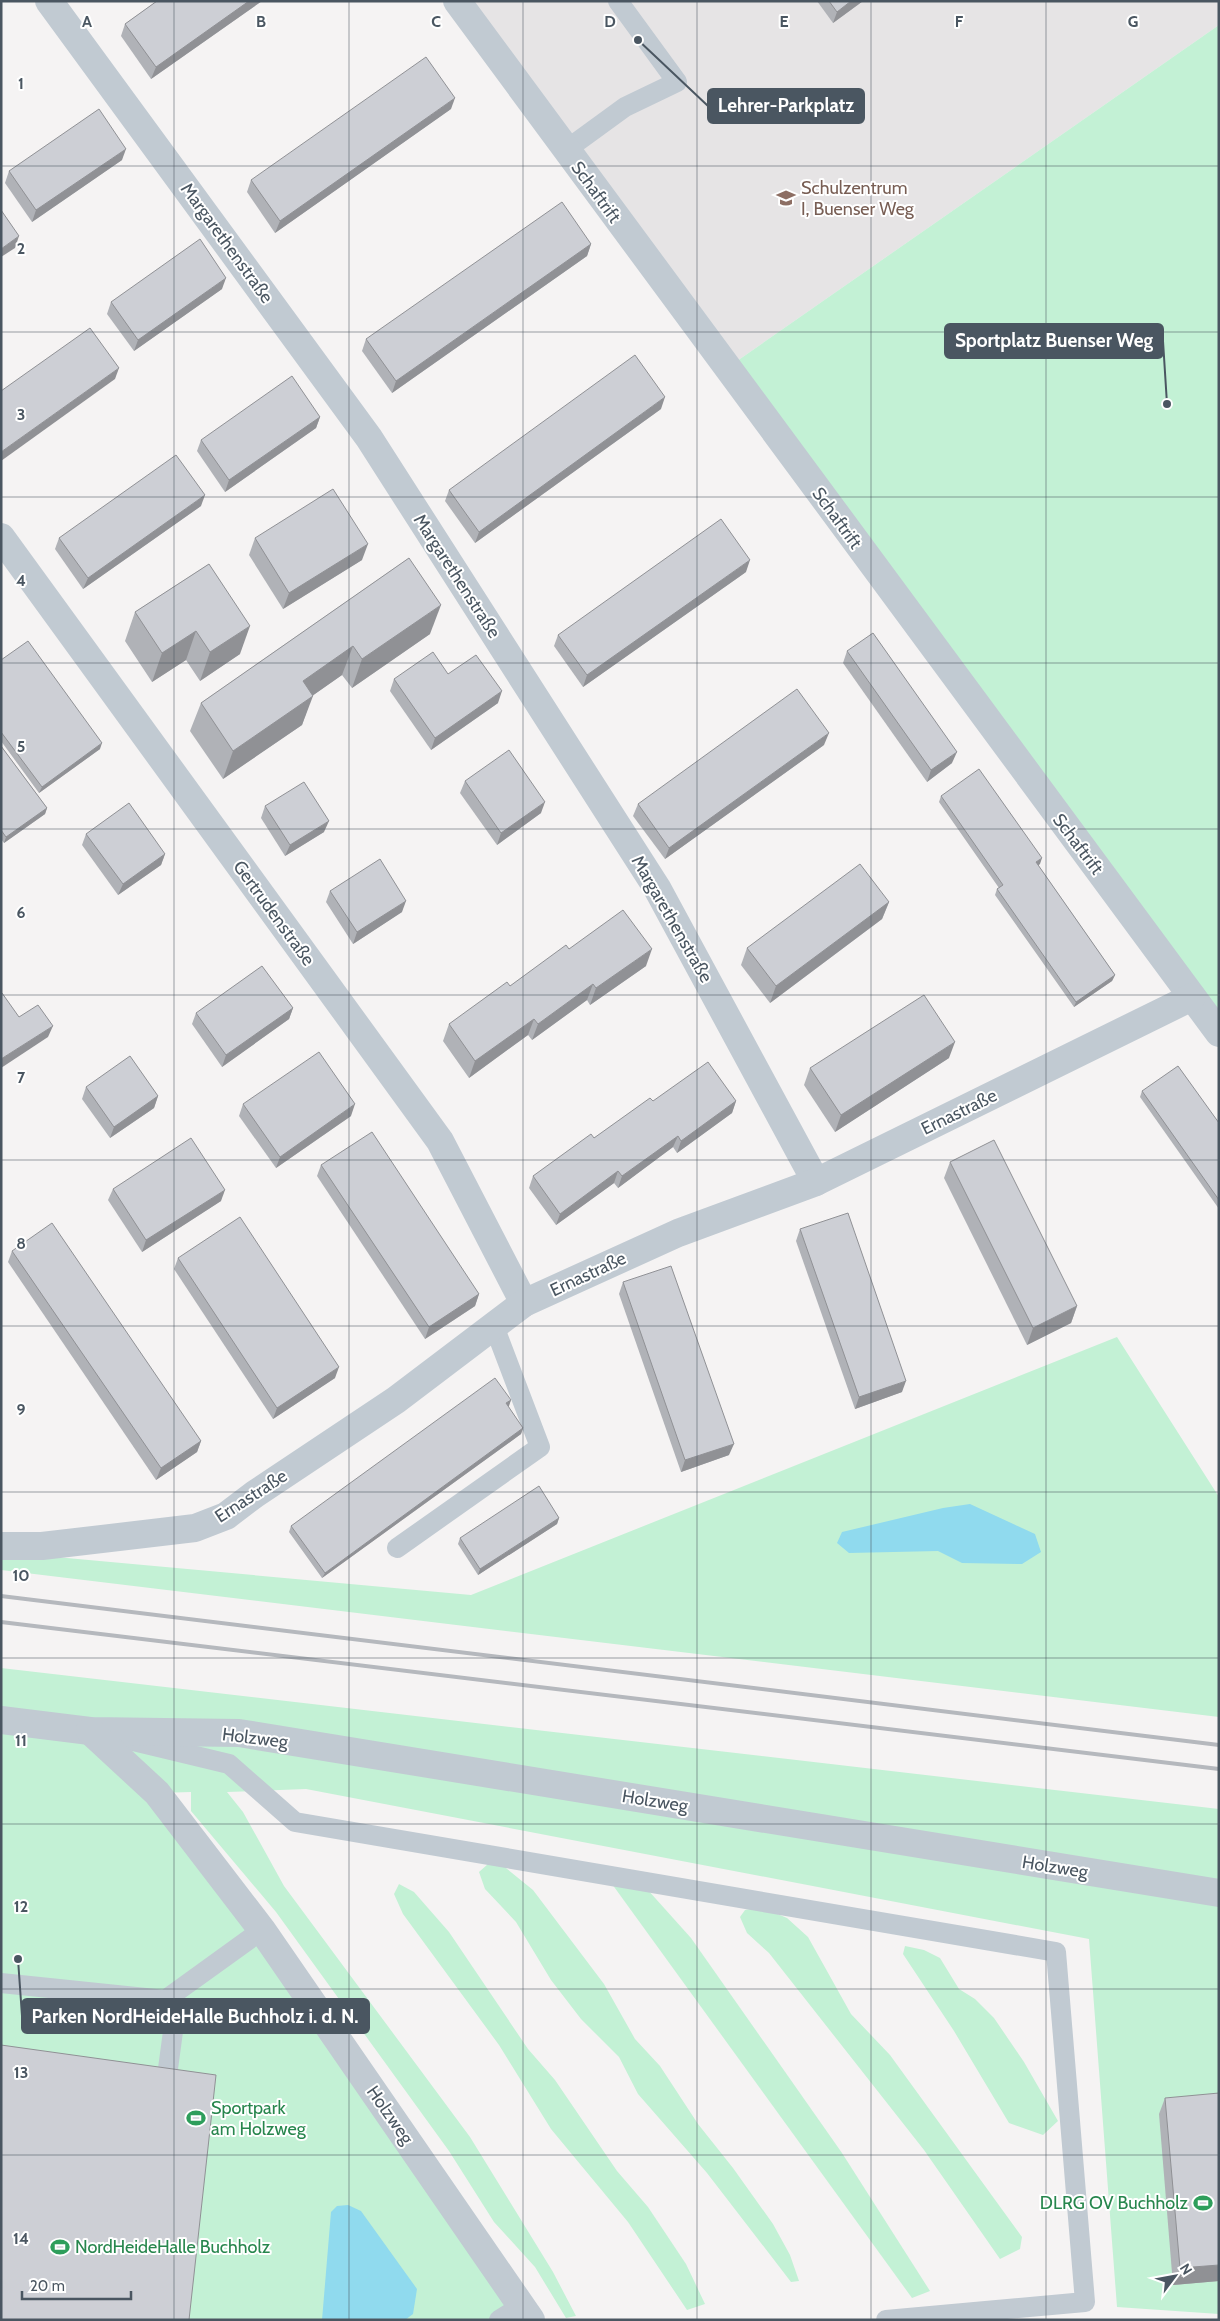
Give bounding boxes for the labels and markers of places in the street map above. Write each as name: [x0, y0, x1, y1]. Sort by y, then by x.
callout: Lehrer-Parkplatz: [708, 89, 864, 123]
place label: Schulzentrum I, Buenser Weg: [801, 177, 915, 220]
school or university icon: Schulzentrum I, Buenser Weg: [775, 187, 797, 209]
callout: Sportplatz Buenser Weg: [945, 324, 1163, 358]
callout: Parken NordHeideHalle Buchholz i. d. N.: [22, 1999, 369, 2033]
place label: Sportpark am Holzweg: [211, 2097, 307, 2140]
sports icon: Sportpark am Holzweg: [185, 2107, 207, 2129]
place label: DLRG OV Buchholz: [1040, 2192, 1189, 2214]
sports icon: DLRG OV Buchholz: [1192, 2192, 1214, 2214]
sports icon: NordHeideHalle Buchholz: [49, 2236, 71, 2258]
place label: NordHeideHalle Buchholz: [75, 2236, 271, 2258]

